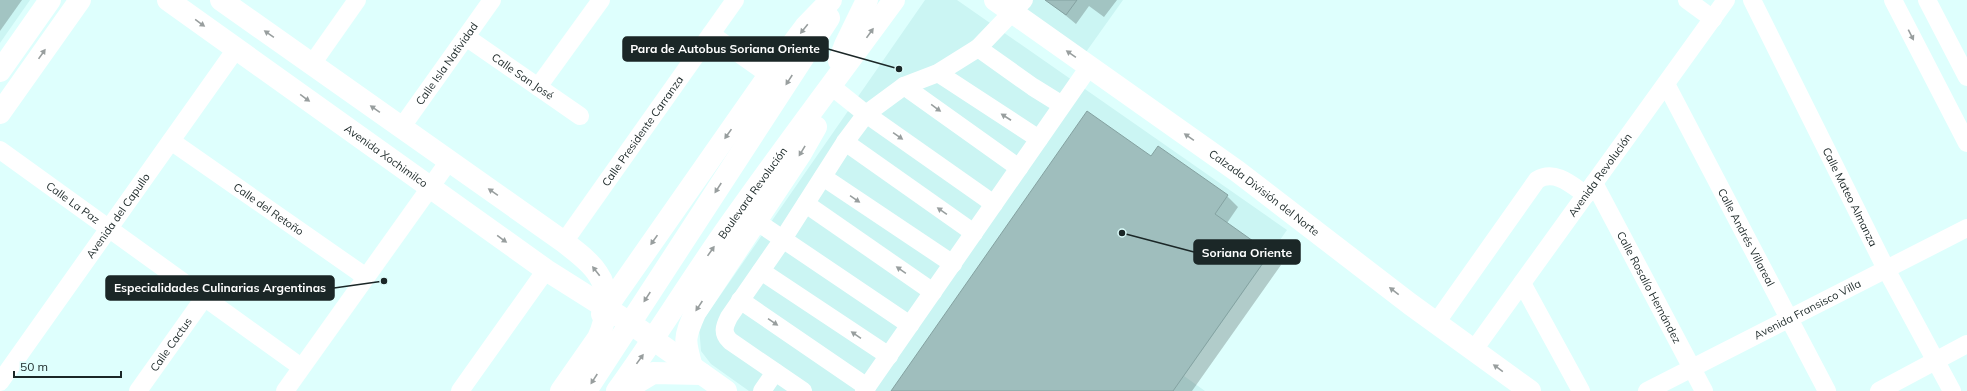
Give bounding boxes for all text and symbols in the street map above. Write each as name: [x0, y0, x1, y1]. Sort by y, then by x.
one-way arrow: [194, 19, 205, 27]
street label: Calle Isla Natividad: [413, 20, 481, 108]
one-way arrow: [800, 23, 809, 34]
one-way arrow: [866, 27, 875, 38]
one-way arrow: [1908, 29, 1914, 40]
one-way arrow: [264, 30, 274, 38]
callout: Para de Autobus Soriana Oriente: [623, 37, 828, 61]
text: Para de Autobus Soriana Oriente: [630, 41, 820, 56]
one-way arrow: [38, 49, 46, 59]
street label: Calle San José: [489, 50, 556, 103]
one-way arrow: [1066, 50, 1077, 58]
street label: Calle Presidente Carranza: [599, 73, 686, 189]
one-way arrow: [785, 74, 793, 85]
one-way arrow: [300, 94, 311, 102]
one-way arrow: [930, 104, 941, 113]
one-way arrow: [370, 105, 381, 113]
one-way arrow: [1000, 114, 1012, 121]
street label: Avenida Xochimilco: [342, 121, 431, 190]
one-way arrow: [724, 128, 732, 139]
street label: Avenida Revolución: [1565, 130, 1635, 220]
one-way arrow: [893, 132, 904, 140]
one-way arrow: [1184, 133, 1194, 141]
street label: Boulevard Revolución: [715, 144, 790, 242]
one-way arrow: [799, 145, 806, 157]
street label: Calle Mateo Almanza: [1820, 145, 1881, 249]
street label: Calzada División del Norte: [1206, 146, 1322, 239]
street label: Avenida del Capullo: [83, 170, 153, 261]
street label: Calle La Paz: [43, 179, 103, 227]
street label: Calle del Retoño: [231, 180, 306, 238]
one-way arrow: [714, 183, 722, 194]
street label: Calle Andrés Villareal: [1715, 186, 1778, 289]
one-way arrow: [488, 188, 498, 196]
one-way arrow: [849, 195, 861, 202]
one-way arrow: [937, 207, 947, 215]
street label: Calle Rosalío Hernández: [1614, 229, 1685, 346]
one-way arrow: [497, 235, 507, 243]
one-way arrow: [650, 235, 658, 245]
callout: Soriana Oriente: [1194, 240, 1300, 264]
one-way arrow: [707, 245, 715, 256]
text: Soriana Oriente: [1202, 245, 1293, 260]
one-way arrow: [591, 266, 600, 277]
one-way arrow: [896, 266, 906, 274]
callout: Especialidades Culinarias Argentinas: [106, 276, 334, 300]
street label: Avenida Fransisco Villa: [1752, 276, 1863, 342]
text: Especialidades Culinarias Argentinas: [114, 280, 326, 295]
one-way arrow: [1388, 287, 1399, 295]
one-way arrow: [643, 292, 651, 303]
one-way arrow: [696, 300, 703, 312]
street label: Calle Cactus: [147, 315, 195, 374]
one-way arrow: [767, 318, 778, 326]
one-way arrow: [851, 331, 861, 339]
scale bar: [14, 353, 121, 379]
one-way arrow: [636, 354, 644, 365]
text: 50 m: [20, 359, 48, 374]
one-way arrow: [1493, 364, 1504, 372]
one-way arrow: [590, 374, 598, 384]

